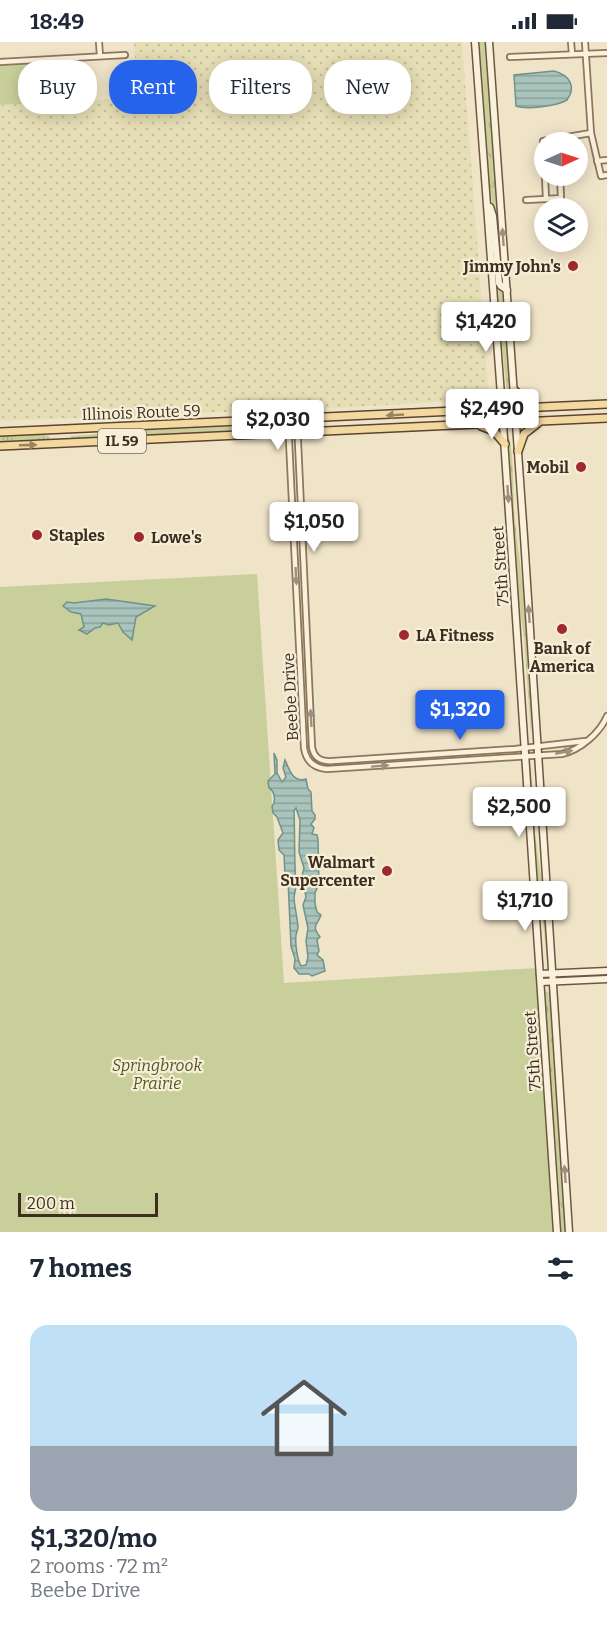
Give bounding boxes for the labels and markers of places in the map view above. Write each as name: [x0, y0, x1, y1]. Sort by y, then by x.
place label: Jimmy John's: [462, 257, 561, 276]
marker: Jimmy John's: [566, 259, 580, 273]
pin: $1,420: [437, 302, 535, 353]
pin: $2,490: [443, 389, 541, 440]
pin: $2,030: [229, 400, 327, 451]
place label: Mobil: [526, 458, 569, 477]
marker: Mobil: [574, 460, 588, 474]
pin: $1,050: [265, 502, 363, 553]
place label: Staples: [49, 526, 105, 545]
marker: Staples: [30, 528, 44, 542]
place label: Lowe's: [151, 528, 202, 547]
marker: Lowe's: [132, 530, 146, 544]
marker: Bank of America: [555, 622, 569, 636]
place label: LA Fitness: [416, 626, 494, 645]
marker: LA Fitness: [397, 628, 411, 642]
place label: Bank of America: [530, 639, 594, 676]
pin: $1,320: [411, 690, 509, 741]
pin: $2,500: [470, 787, 568, 838]
place label: Walmart Supercenter: [280, 853, 376, 890]
marker: Walmart Supercenter: [380, 864, 394, 878]
pin: $1,710: [476, 881, 574, 932]

